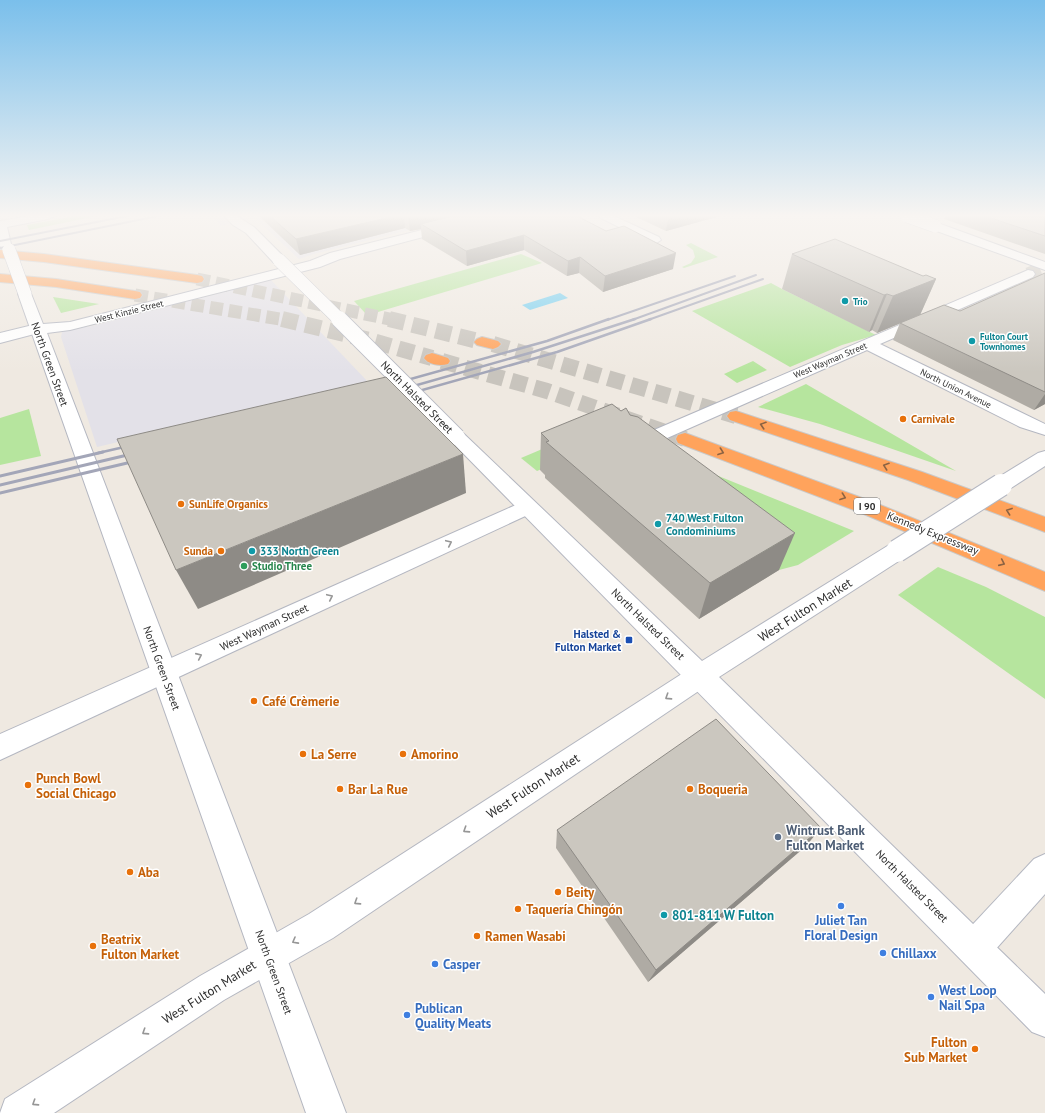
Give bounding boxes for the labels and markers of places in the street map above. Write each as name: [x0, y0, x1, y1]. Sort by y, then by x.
marker: Trio: [840, 296, 850, 306]
place label: Trio: [853, 296, 868, 307]
place label: Fulton Court Townhomes: [980, 331, 1029, 352]
marker: Fulton Court Townhomes: [967, 336, 977, 346]
place label: Carnivale: [911, 412, 955, 426]
marker: Carnivale: [898, 414, 908, 424]
place label: SunLife Organics: [189, 497, 268, 511]
marker: SunLife Organics: [176, 499, 186, 509]
place label: 740 West Fulton Condominiums: [666, 511, 743, 538]
marker: 740 West Fulton Condominiums: [653, 519, 663, 529]
place label: Sunda: [184, 544, 213, 558]
place label: 333 North Green: [260, 544, 339, 558]
marker: Sunda: [216, 546, 226, 556]
marker: 333 North Green: [247, 546, 257, 556]
place label: Studio Three: [252, 559, 312, 573]
marker: Studio Three: [239, 561, 249, 571]
place label: Halsted & Fulton Market: [555, 627, 621, 654]
marker: Halsted & Fulton Market: [624, 635, 634, 645]
place label: Café Crèmerie: [262, 693, 340, 710]
marker: Café Crèmerie: [249, 696, 259, 706]
place label: La Serre: [311, 746, 357, 763]
place label: Amorino: [411, 746, 458, 763]
marker: La Serre: [298, 749, 308, 759]
marker: Amorino: [398, 749, 408, 759]
place label: Punch Bowl Social Chicago: [36, 770, 116, 802]
marker: Punch Bowl Social Chicago: [23, 780, 33, 790]
place label: Bar La Rue: [348, 781, 408, 798]
place label: Boqueria: [698, 781, 748, 798]
marker: Bar La Rue: [335, 784, 345, 794]
marker: Boqueria: [685, 784, 695, 794]
place label: Wintrust Bank Fulton Market: [786, 822, 865, 854]
marker: Wintrust Bank Fulton Market: [773, 832, 783, 842]
place label: Aba: [138, 864, 159, 881]
marker: Aba: [125, 867, 135, 877]
place label: Beity: [566, 884, 595, 901]
marker: Beity: [553, 887, 563, 897]
place label: Taquería Chingón: [526, 901, 623, 918]
marker: Juliet Tan Floral Design: [836, 901, 846, 911]
marker: Taquería Chingón: [513, 904, 523, 914]
place label: 801-811 W Fulton: [672, 907, 774, 924]
marker: 801-811 W Fulton: [659, 910, 669, 920]
place label: Juliet Tan Floral Design: [804, 912, 878, 944]
place label: Ramen Wasabi: [485, 928, 566, 945]
place label: Beatrix Fulton Market: [101, 931, 179, 963]
marker: Ramen Wasabi: [472, 931, 482, 941]
marker: Beatrix Fulton Market: [88, 941, 98, 951]
place label: Chillaxx: [891, 945, 937, 962]
marker: Chillaxx: [878, 948, 888, 958]
place label: Casper: [443, 956, 481, 973]
marker: Casper: [430, 959, 440, 969]
place label: West Loop Nail Spa: [939, 982, 997, 1014]
marker: West Loop Nail Spa: [926, 992, 936, 1002]
place label: Publican Quality Meats: [415, 1000, 492, 1032]
marker: Publican Quality Meats: [402, 1010, 412, 1020]
place label: Fulton Sub Market: [904, 1034, 967, 1066]
marker: Fulton Sub Market: [970, 1044, 980, 1054]

